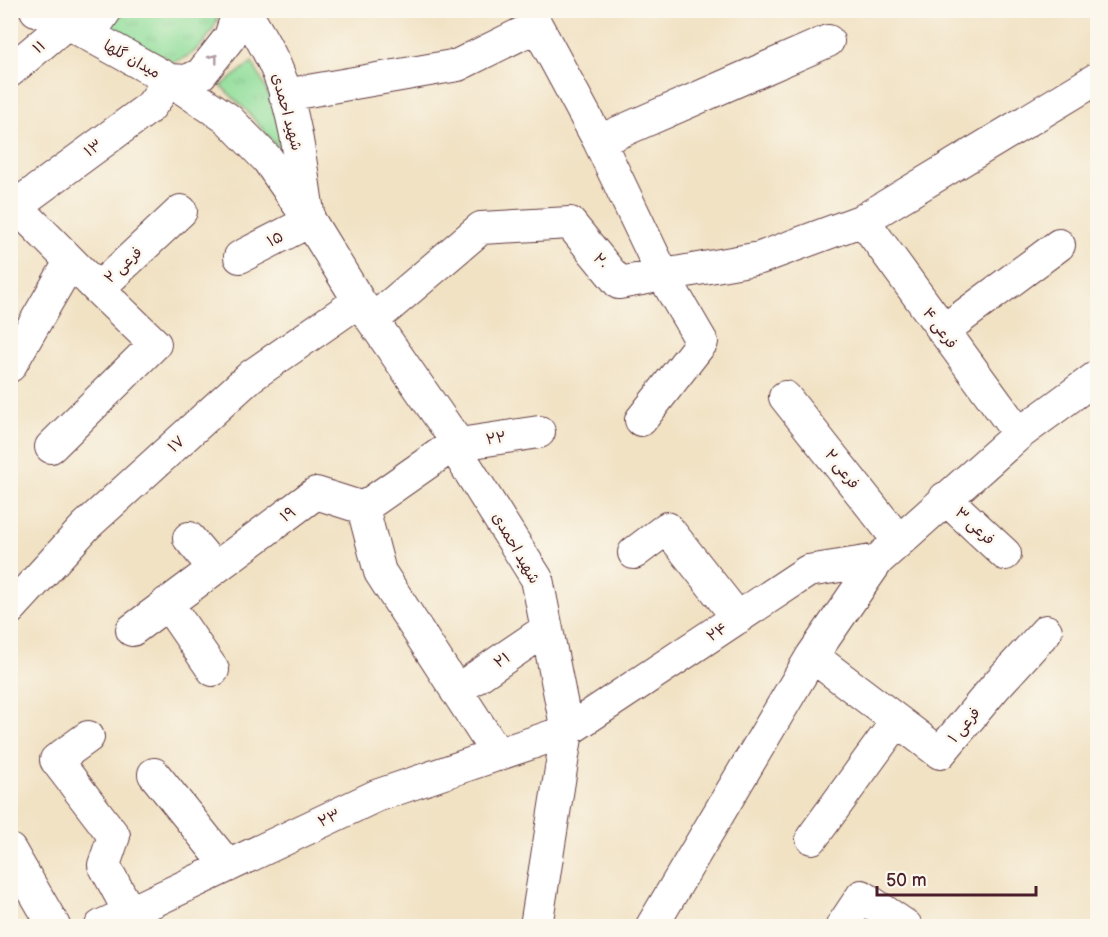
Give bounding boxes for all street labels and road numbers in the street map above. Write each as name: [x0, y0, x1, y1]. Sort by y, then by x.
street label: میدان گلها: [100, 36, 164, 83]
street label: ۱۱: [29, 37, 50, 58]
street label: شهید احمدی: [267, 71, 306, 153]
street label: ۱۳: [81, 136, 106, 161]
street label: ۱۵: [264, 227, 287, 252]
street label: فرعی ۲: [100, 243, 146, 288]
street label: ۲۰: [588, 249, 613, 273]
street label: فرعی ۴: [918, 304, 961, 353]
street label: ۲۲: [485, 428, 508, 449]
street label: ۱۷: [164, 432, 189, 457]
street label: فرعی ۲: [820, 446, 863, 493]
street label: ۱۹: [277, 502, 300, 526]
street label: فرعی ۳: [951, 503, 998, 549]
street label: شهید احمدی: [488, 509, 544, 587]
street label: ۲۴: [703, 619, 731, 646]
street label: ۲۱: [491, 648, 514, 673]
street label: فرعی ۱: [944, 704, 985, 747]
street label: ۲۳: [315, 805, 343, 832]

